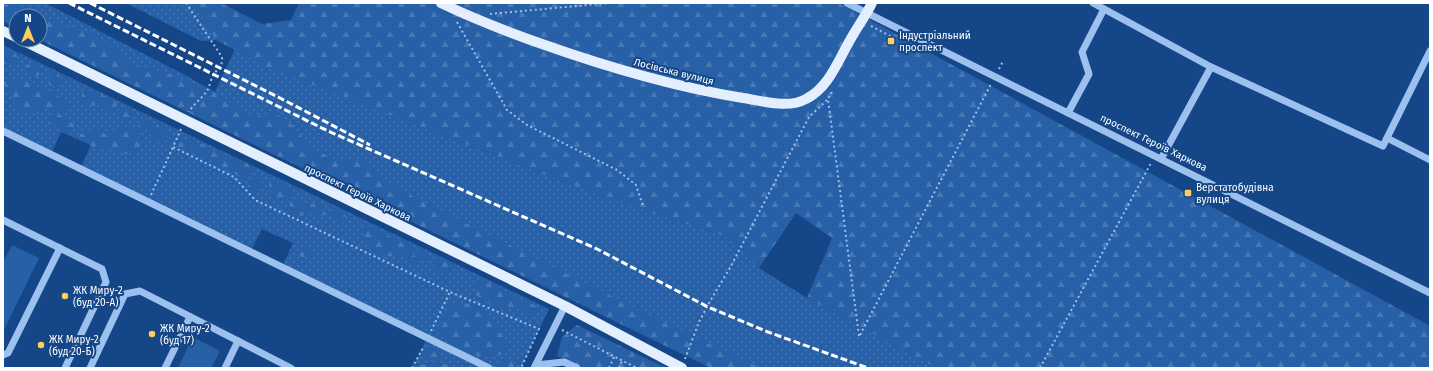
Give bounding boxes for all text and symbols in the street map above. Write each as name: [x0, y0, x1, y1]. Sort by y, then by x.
north arrow: [8, 8, 48, 48]
text: N: [24, 12, 32, 25]
place label: Індустріальний проспект: [899, 29, 971, 54]
marker: Індустріальний проспект: [886, 36, 896, 46]
street label: Лосівська вулиця: [632, 55, 715, 88]
street label: проспект Героїв Харкова: [1098, 111, 1209, 174]
street label: проспект Героїв Харкова: [302, 161, 413, 224]
place label: Верстатобудівна вулиця: [1196, 181, 1274, 206]
marker: Верстатобудівна вулиця: [1183, 188, 1193, 198]
place label: ЖК Миру-2 (буд 20-А): [73, 285, 123, 309]
marker: ЖК Миру-2 (буд 20-А): [60, 291, 70, 301]
place label: ЖК Миру-2 (буд 17): [160, 323, 210, 347]
marker: ЖК Миру-2 (буд 17): [147, 329, 157, 339]
place label: ЖК Миру-2 (буд 20-Б): [49, 334, 99, 358]
marker: ЖК Миру-2 (буд 20-Б): [36, 340, 46, 350]

